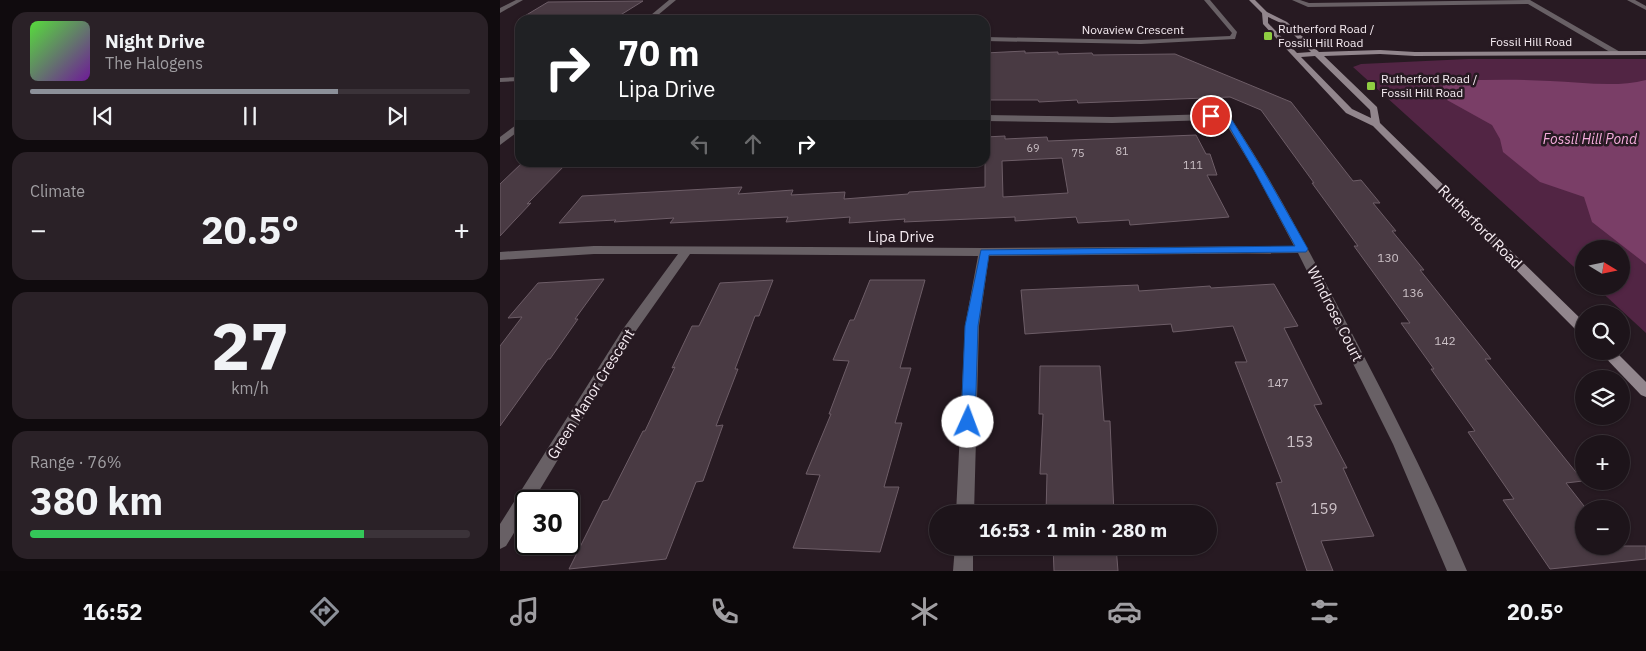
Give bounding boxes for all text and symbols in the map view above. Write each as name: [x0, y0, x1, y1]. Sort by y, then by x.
place label: Rutherford Road / Fossill Hill Road: [1278, 21, 1375, 50]
street label: Novaview Crescent: [1082, 22, 1184, 37]
text: Night Drive: [105, 29, 205, 53]
text: 70 m: [618, 30, 700, 76]
marker: Rutherford Road / Fossill Hill Road: [1262, 30, 1274, 42]
street label: Fossil Hill Road: [1490, 34, 1572, 49]
icon: right: [535, 35, 600, 100]
text: The Halogens: [105, 53, 203, 73]
place label: Rutherford Road / Fossil Hill Road: [1381, 71, 1478, 100]
text: Lipa Drive: [618, 74, 715, 103]
marker: Rutherford Road / Fossil Hill Road: [1365, 80, 1377, 92]
pin: [1190, 95, 1232, 137]
icon: previous: [89, 102, 117, 130]
icon: pause: [236, 102, 264, 130]
icon: next: [383, 102, 411, 130]
icon: arrive: [1197, 102, 1225, 130]
icon: left: [686, 130, 714, 158]
icon: ahead: [739, 130, 767, 158]
icon: right: [792, 130, 820, 158]
water label: Fossil Hill Pond: [1543, 130, 1638, 148]
house number: 69: [1026, 141, 1040, 155]
house number: 81: [1115, 144, 1129, 158]
house number: 75: [1071, 146, 1085, 160]
house number: 111: [1183, 158, 1203, 172]
text: Climate: [30, 181, 85, 201]
street label: Rutherford Road: [1434, 181, 1526, 273]
text: 20.5°: [201, 205, 299, 254]
text: −: [30, 211, 47, 248]
text: +: [453, 211, 470, 248]
street label: Lipa Drive: [868, 227, 934, 246]
north arrow: [1575, 240, 1630, 295]
map controls: [1575, 240, 1630, 555]
house number: 130: [1377, 250, 1399, 265]
street label: Windrose Court: [1303, 263, 1368, 365]
house number: 136: [1402, 285, 1424, 300]
text: 27: [211, 303, 289, 388]
button: search: [1575, 305, 1630, 360]
street label: Green Manor Crescent: [543, 325, 638, 463]
house number: 142: [1434, 333, 1456, 348]
button: layers: [1575, 370, 1630, 425]
house number: 147: [1267, 375, 1289, 390]
text: km/h: [231, 378, 269, 398]
position arrow: [941, 395, 993, 447]
house number: 153: [1286, 432, 1314, 451]
button: +: [1575, 435, 1630, 490]
text: Range · 76%: [30, 452, 122, 472]
text: 380 km: [30, 476, 163, 525]
speed limit sign: 30: [515, 490, 580, 555]
house number: 159: [1310, 499, 1338, 518]
button: −: [1575, 500, 1630, 555]
text: 16:53 · 1 min · 280 m: [979, 518, 1167, 542]
icon: directions: [307, 594, 342, 629]
icon: music: [507, 594, 542, 629]
icon: phone: [707, 594, 742, 629]
icon: climate: [907, 594, 942, 629]
icon: car: [1107, 594, 1142, 629]
icon: filters: [1307, 594, 1342, 629]
text: 16:52: [82, 597, 143, 626]
text: 20.5°: [1507, 597, 1564, 626]

